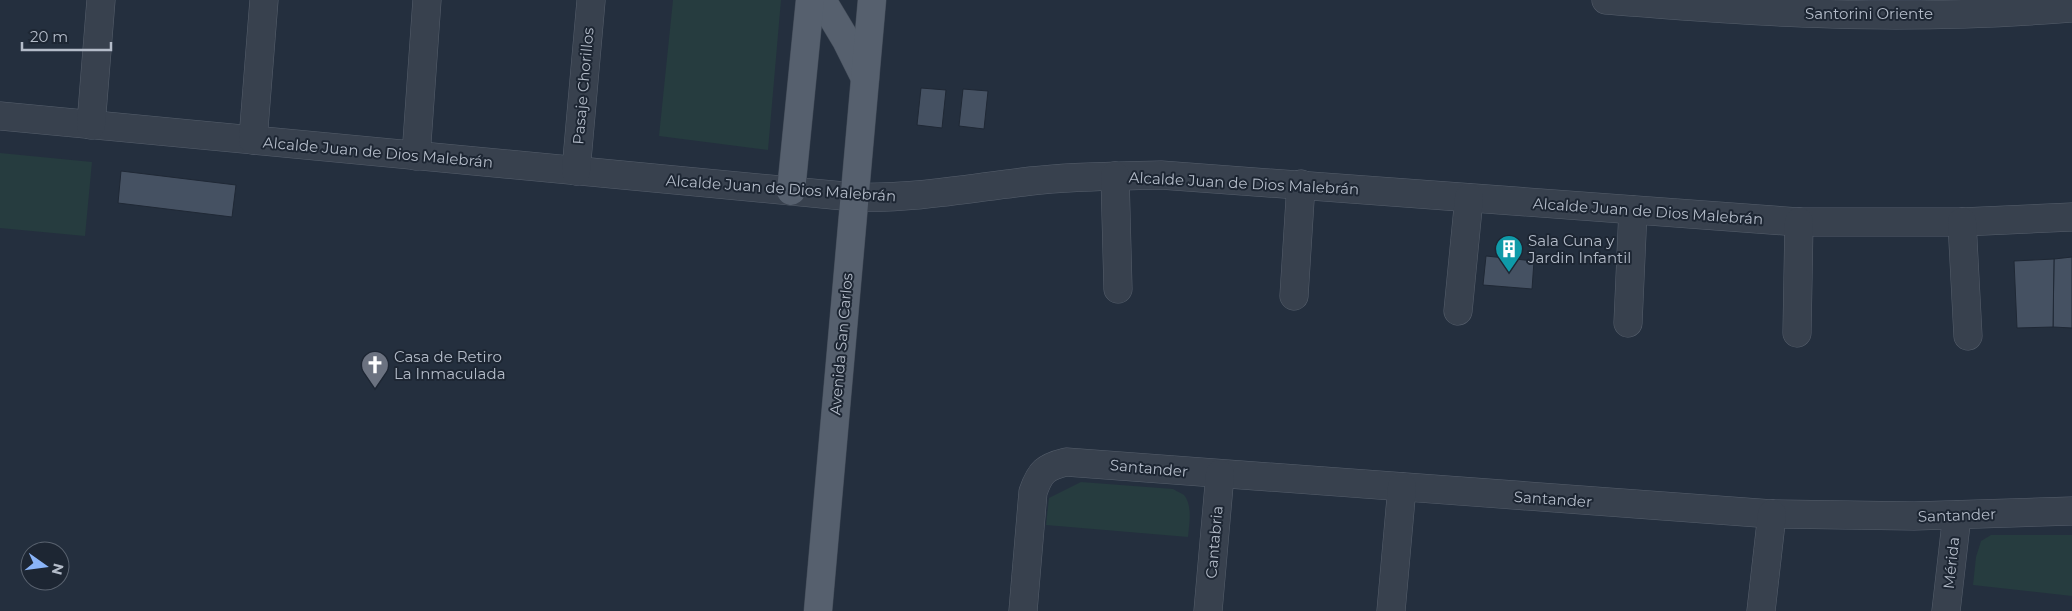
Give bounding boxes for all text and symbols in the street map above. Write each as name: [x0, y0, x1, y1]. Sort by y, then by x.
street label: Santorini Oriente: [1805, 4, 1933, 23]
scale bar: [22, 20, 111, 52]
text: 20 m: [30, 27, 68, 46]
street label: Pasaje Chorillos: [568, 27, 598, 145]
street label: Alcalde Juan de Dios Malebrán: [262, 132, 494, 172]
street label: Alcalde Juan de Dios Malebrán: [1128, 167, 1360, 199]
street label: Alcalde Juan de Dios Malebrán: [665, 170, 897, 206]
street label: Alcalde Juan de Dios Malebrán: [1532, 193, 1764, 229]
place label: Sala Cuna y Jardin Infantil: [1527, 231, 1631, 267]
building icon: Sala Cuna y Jardin Infantil: [1494, 234, 1524, 273]
street label: Avenida San Carlos: [825, 272, 857, 416]
place label: Casa de Retiro La Inmaculada: [394, 347, 505, 383]
church icon: Casa de Retiro La Inmaculada: [360, 350, 390, 389]
street label: Santander: [1109, 455, 1189, 481]
street label: Santander: [1513, 487, 1593, 511]
street label: Santander: [1918, 504, 1996, 526]
street label: Cantabria: [1201, 505, 1227, 579]
street label: Mérida: [1939, 536, 1963, 590]
north arrow: [20, 541, 70, 591]
text: N: [48, 561, 68, 577]

